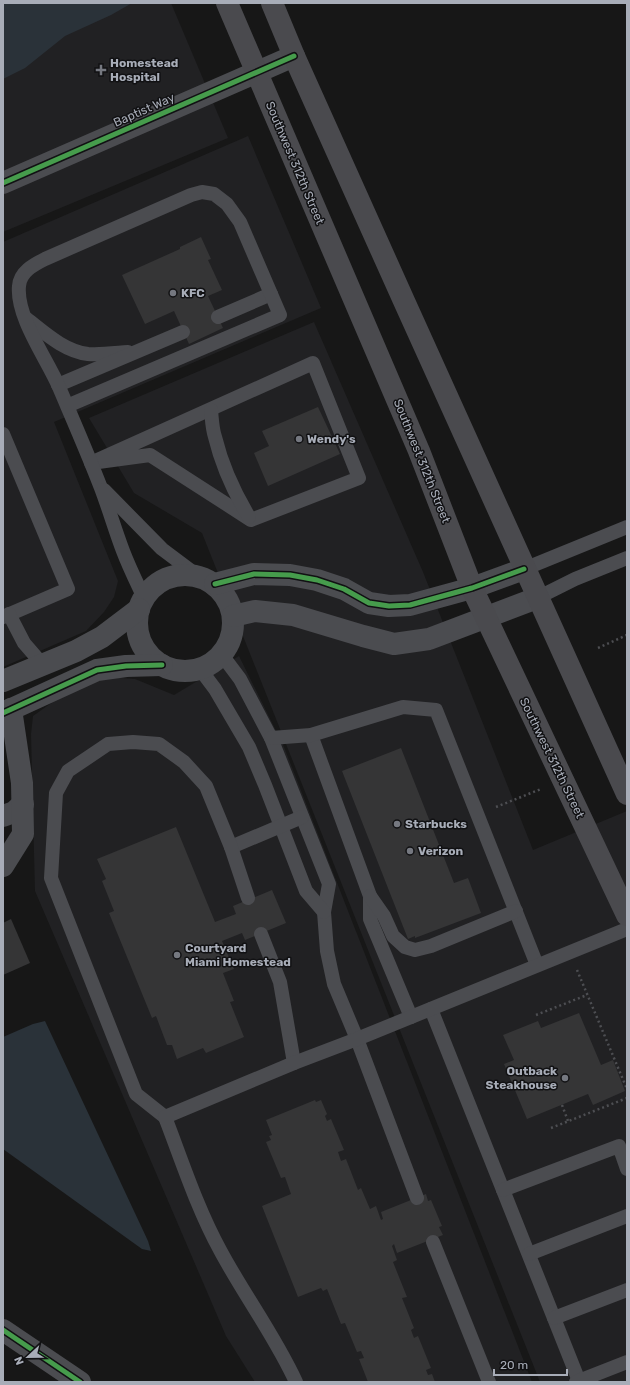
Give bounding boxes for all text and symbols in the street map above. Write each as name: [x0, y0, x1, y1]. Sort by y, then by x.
place label: Homestead Hospital: [110, 56, 178, 84]
marker: Homestead Hospital: [95, 64, 107, 76]
street label: Baptist Way: [111, 90, 177, 130]
street label: Southwest 312th Street: [263, 99, 327, 227]
place label: KFC: [181, 286, 205, 300]
marker: KFC: [168, 288, 178, 298]
street label: Southwest 312th Street: [391, 397, 453, 525]
place label: Wendy's: [307, 432, 356, 446]
marker: Wendy's: [294, 434, 304, 444]
street label: Southwest 312th Street: [517, 696, 587, 821]
place label: Starbucks: [405, 817, 467, 831]
marker: Starbucks: [392, 819, 402, 829]
place label: Verizon: [418, 844, 464, 858]
marker: Verizon: [405, 846, 415, 856]
place label: Courtyard Miami Homestead: [185, 941, 291, 969]
marker: Courtyard Miami Homestead: [172, 950, 182, 960]
place label: Outback Steakhouse: [486, 1064, 557, 1092]
marker: Outback Steakhouse: [560, 1073, 570, 1083]
north arrow: [8, 1337, 48, 1377]
scale bar: [494, 1351, 567, 1377]
text: N: [12, 1354, 27, 1367]
text: 20 m: [500, 1358, 528, 1372]

